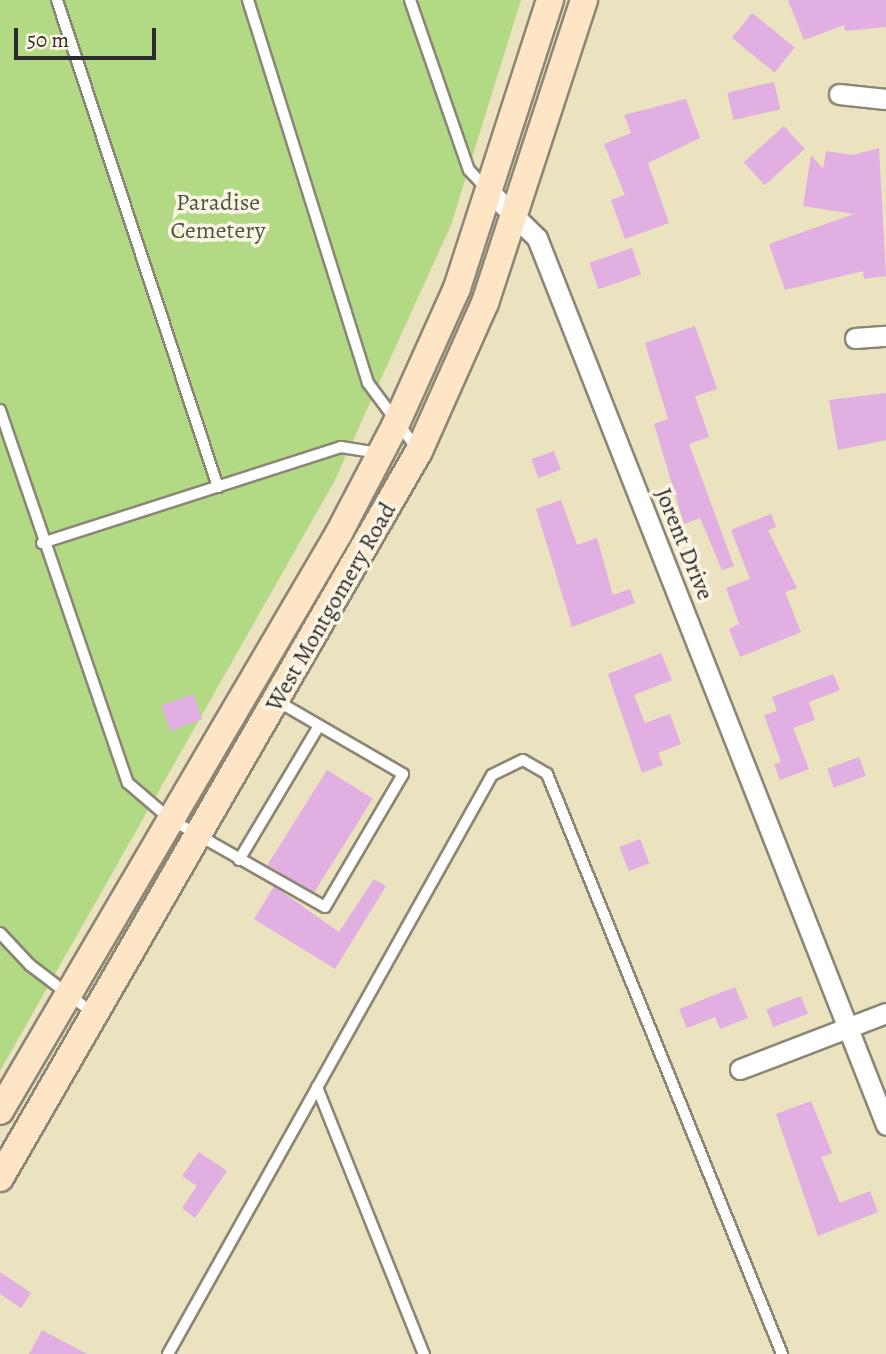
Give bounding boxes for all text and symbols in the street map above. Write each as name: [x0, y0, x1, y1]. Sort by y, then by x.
scale bar: [18, 14, 159, 58]
text: 50 m: [27, 26, 69, 54]
park label: Paradise Cemetery: [171, 189, 265, 245]
street label: Jorent Drive: [649, 484, 719, 604]
street label: West Montgomery Road: [259, 498, 403, 716]

